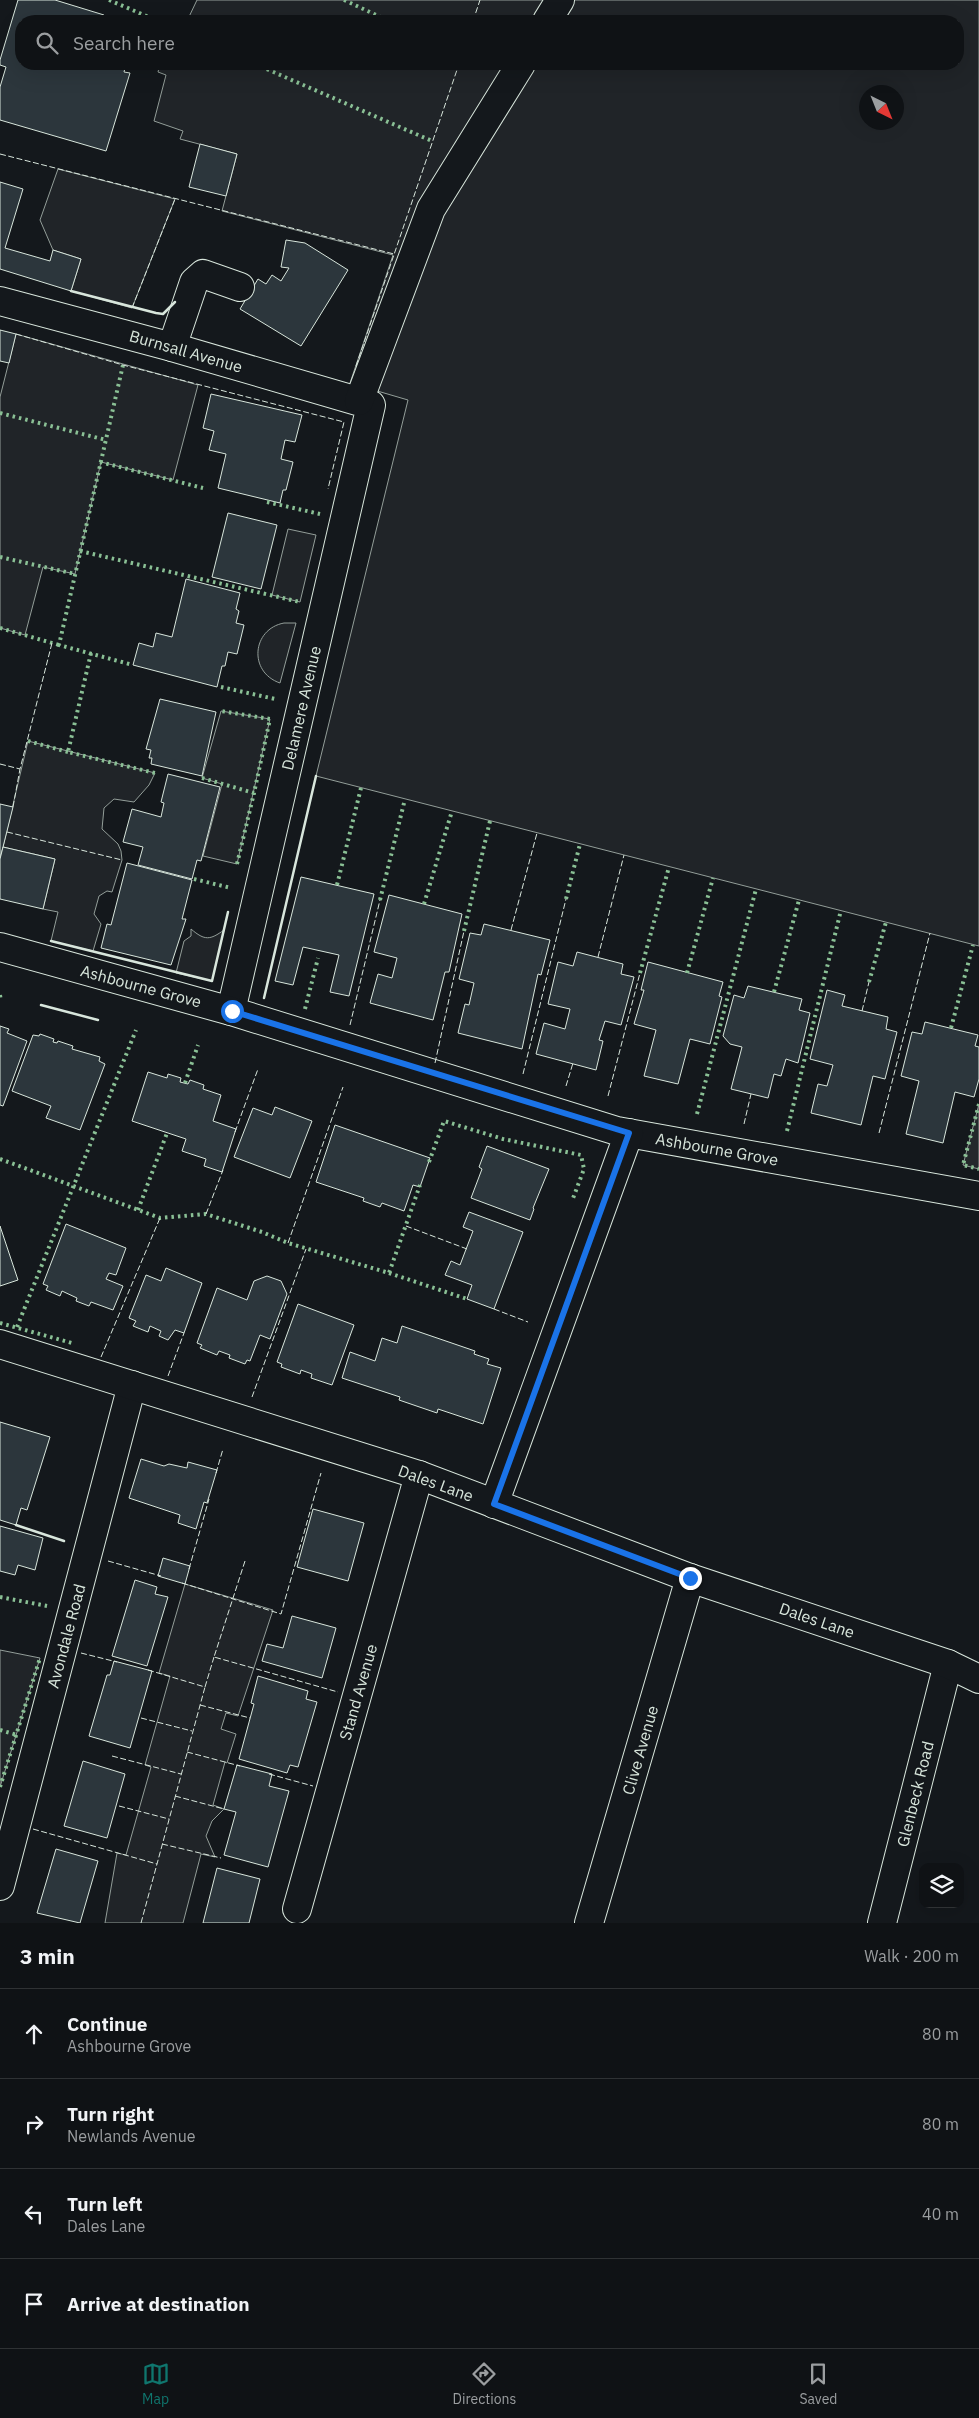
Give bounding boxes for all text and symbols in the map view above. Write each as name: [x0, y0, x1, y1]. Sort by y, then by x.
search box: [15, 15, 964, 70]
icon: search: [33, 29, 61, 57]
text: Search here: [73, 31, 175, 55]
north arrow: [859, 85, 904, 130]
street label: Burnsall Avenue: [127, 325, 245, 377]
street label: Delamere Avenue: [277, 644, 325, 772]
street label: Ashbourne Grove: [78, 960, 204, 1012]
route start: [221, 1000, 244, 1023]
street label: Ashbourne Grove: [654, 1128, 780, 1170]
street label: Dales Lane: [396, 1460, 476, 1506]
route end: [679, 1567, 702, 1590]
street label: Avondale Road: [42, 1582, 90, 1690]
street label: Dales Lane: [777, 1598, 858, 1642]
street label: Stand Avenue: [335, 1641, 381, 1742]
street label: Clive Avenue: [618, 1703, 662, 1797]
street label: Glenbeck Road: [892, 1739, 938, 1849]
map controls: [919, 1863, 964, 1908]
button: layers: [919, 1863, 964, 1908]
text: 3 min: [20, 1942, 75, 1970]
text: Walk · 200 m: [864, 1946, 959, 1966]
text: Continue: [67, 2012, 147, 2036]
icon: ahead: [20, 2020, 48, 2048]
text: 80 m: [922, 2024, 959, 2044]
text: Ashbourne Grove: [67, 2036, 191, 2056]
text: Turn right: [67, 2102, 154, 2126]
icon: right: [20, 2110, 48, 2138]
text: 80 m: [922, 2114, 959, 2134]
text: Newlands Avenue: [67, 2126, 196, 2146]
text: Turn left: [67, 2192, 143, 2216]
icon: left: [20, 2200, 48, 2228]
text: 40 m: [922, 2204, 959, 2224]
text: Dales Lane: [67, 2216, 145, 2236]
icon: arrive: [20, 2290, 48, 2318]
text: Arrive at destination: [67, 2292, 250, 2316]
tab: Map: [142, 2360, 170, 2408]
tab: Directions: [453, 2360, 516, 2408]
tab: Saved: [799, 2360, 837, 2408]

